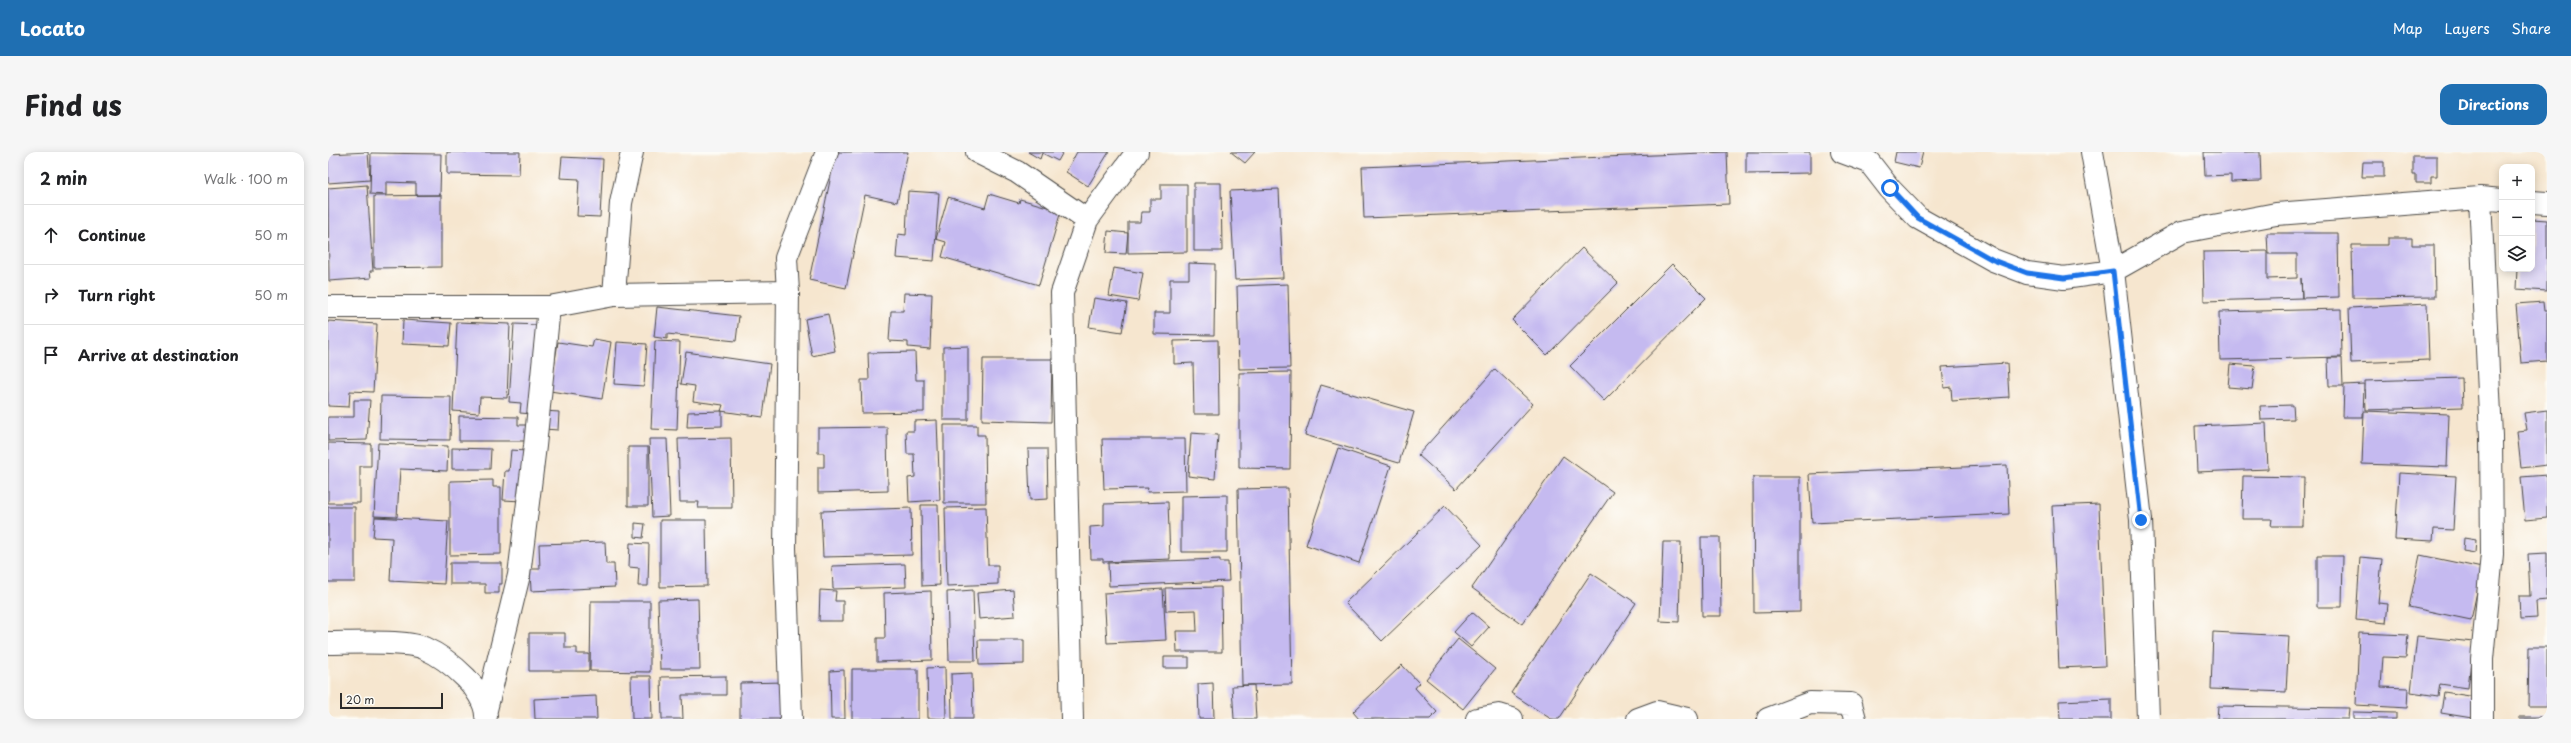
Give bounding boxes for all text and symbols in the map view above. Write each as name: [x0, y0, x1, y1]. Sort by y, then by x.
text: Locato: [20, 14, 85, 42]
text: Map: [2393, 18, 2423, 39]
text: Layers: [2445, 18, 2490, 39]
text: Share: [2512, 18, 2551, 39]
text: Find us: [24, 83, 122, 126]
button: Directions: [2440, 84, 2547, 125]
map controls: [2499, 164, 2535, 272]
button: +: [2499, 164, 2535, 200]
text: 2 min: [40, 165, 87, 191]
text: Walk · 100 m: [204, 169, 288, 188]
route start: [1881, 179, 1899, 197]
button: −: [2499, 200, 2535, 236]
text: Continue: [78, 223, 146, 246]
icon: ahead: [40, 224, 62, 246]
text: 50 m: [254, 225, 288, 244]
button: layers: [2499, 236, 2535, 272]
text: Turn right: [78, 283, 155, 306]
icon: right: [40, 284, 62, 306]
text: 50 m: [254, 285, 288, 304]
text: Arrive at destination: [78, 343, 239, 366]
icon: arrive: [40, 344, 62, 366]
route end: [2132, 511, 2150, 529]
scale bar: [340, 691, 443, 710]
text: 20 m: [346, 691, 374, 708]

